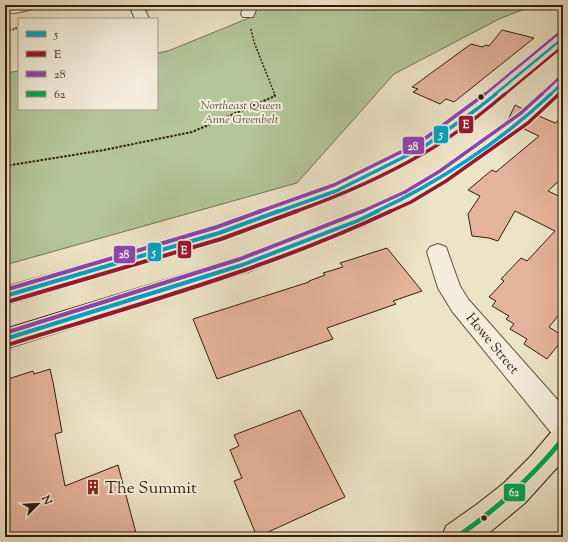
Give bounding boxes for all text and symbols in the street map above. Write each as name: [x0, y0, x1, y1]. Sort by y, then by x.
legend: [18, 18, 158, 110]
text: 5: [53, 26, 58, 44]
text: E: [54, 46, 62, 64]
text: 28: [54, 66, 66, 84]
text: 62: [54, 86, 66, 104]
unlabelled marker: [476, 92, 486, 102]
park label: Northeast Queen Anne Greenbelt: [201, 97, 282, 129]
line badge: E: [458, 115, 474, 134]
text: E: [462, 117, 470, 133]
line badge: 5: [433, 125, 449, 144]
text: 5: [438, 127, 443, 143]
line badge: 28: [402, 136, 425, 155]
text: 28: [408, 139, 419, 155]
line badge: E: [177, 240, 192, 259]
line badge: 5: [147, 242, 162, 262]
text: E: [180, 243, 188, 259]
line badge: 28: [113, 245, 136, 264]
text: 5: [151, 245, 156, 261]
text: 28: [119, 247, 130, 263]
street label: Howe Street: [460, 309, 523, 379]
place label: The Summit: [105, 477, 197, 501]
building icon: The Summit: [84, 478, 102, 496]
line badge: 62: [503, 483, 526, 502]
north arrow: [18, 484, 58, 524]
text: 62: [509, 485, 520, 501]
text: N: [37, 492, 55, 508]
unlabelled marker: [479, 513, 489, 523]

